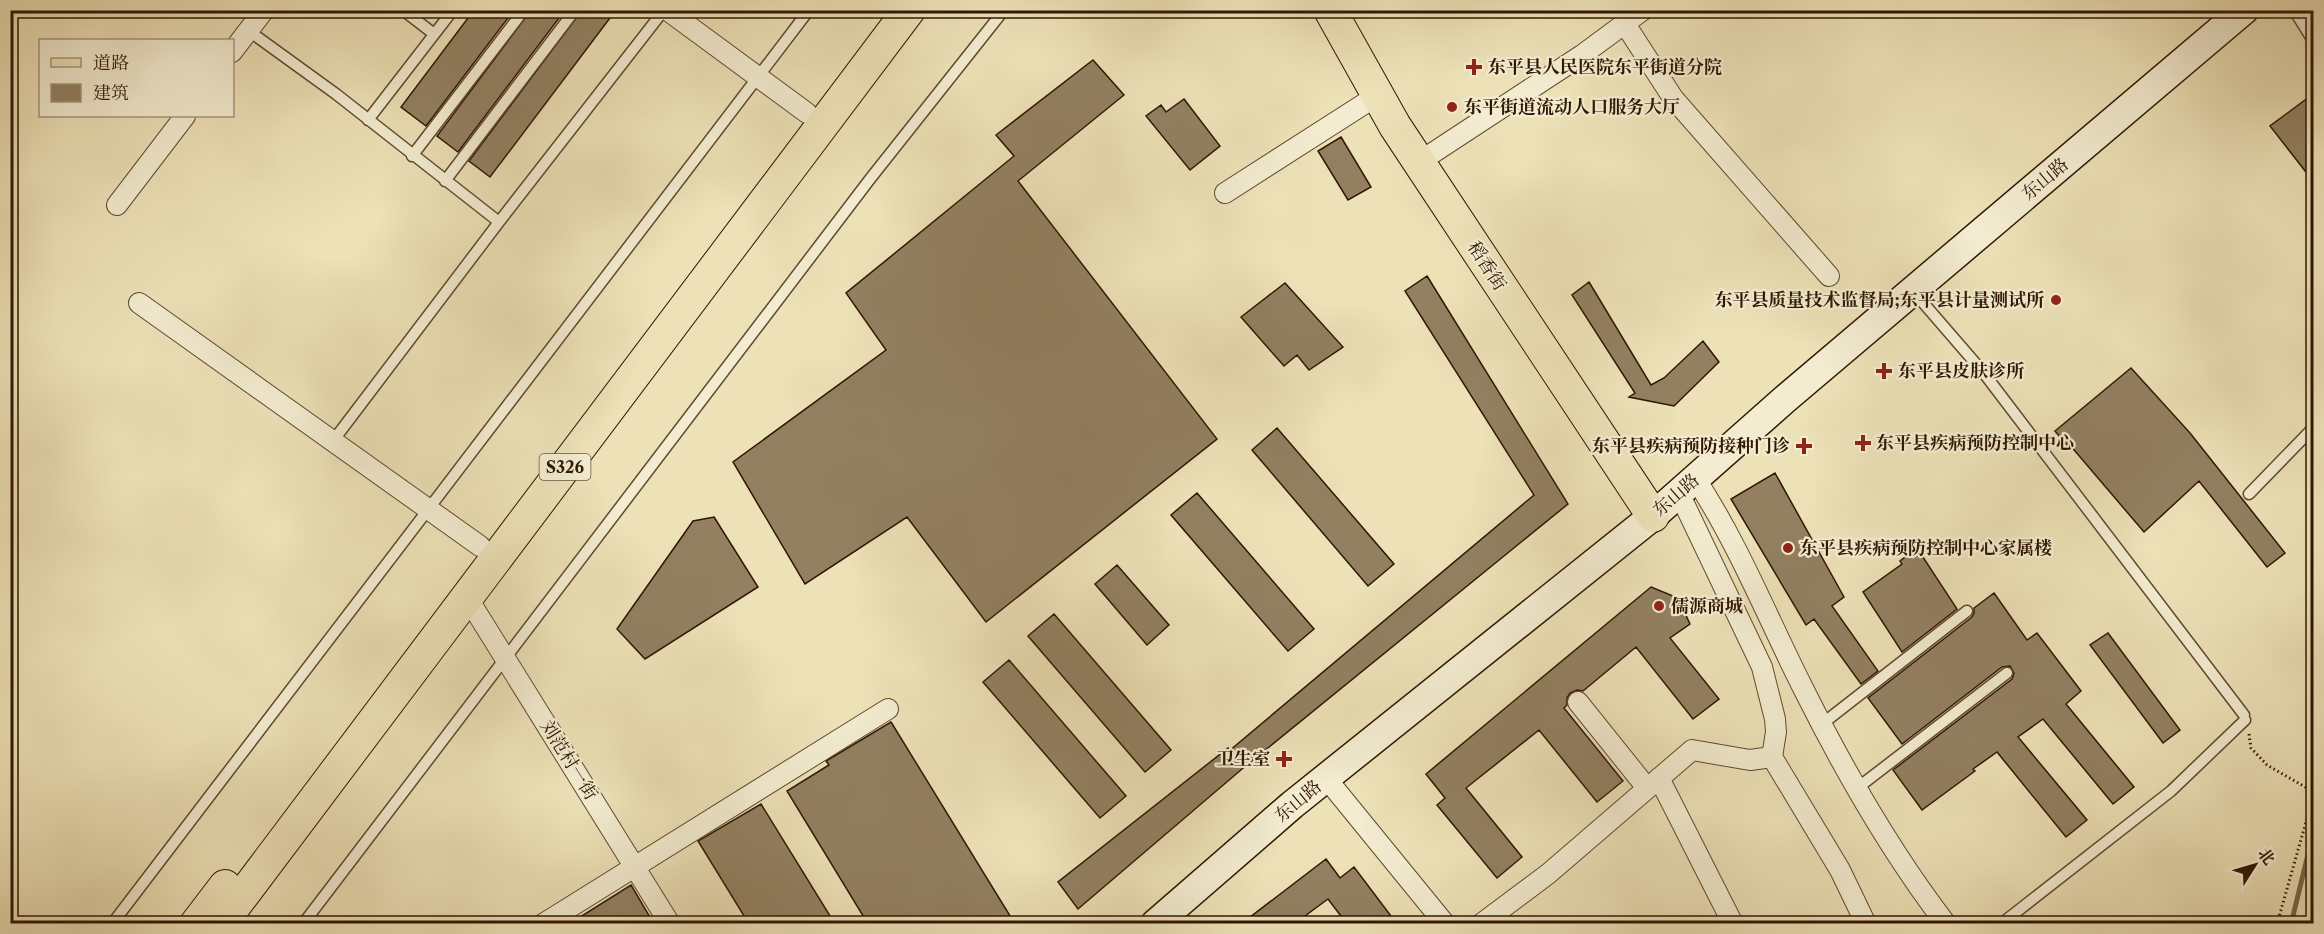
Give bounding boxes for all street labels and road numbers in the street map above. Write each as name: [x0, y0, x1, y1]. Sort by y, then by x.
street label: 东山路: [2017, 153, 2073, 205]
street label: 稻香街: [1463, 237, 1511, 295]
road number: S326: [540, 454, 590, 480]
street label: 东山路: [1648, 469, 1704, 521]
street label: 刘范村一街: [536, 716, 602, 804]
street label: 东山路: [1270, 775, 1326, 827]

